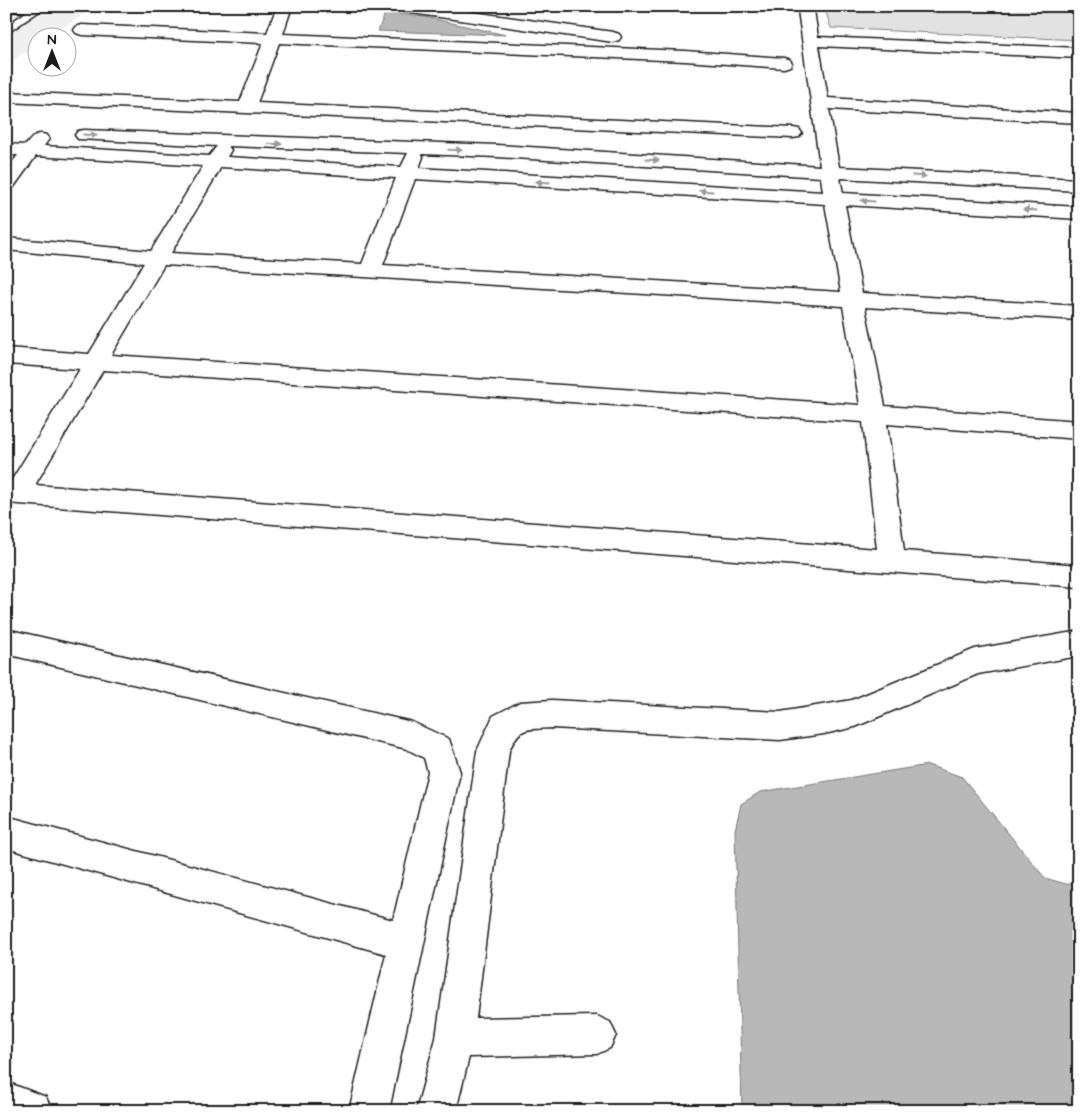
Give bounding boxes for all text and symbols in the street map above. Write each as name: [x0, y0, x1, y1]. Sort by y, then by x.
north arrow: [28, 28, 78, 78]
text: N: [48, 30, 57, 50]
one-way arrow: [82, 132, 98, 140]
one-way arrow: [268, 140, 284, 148]
one-way arrow: [447, 146, 463, 154]
one-way arrow: [645, 157, 661, 165]
one-way arrow: [912, 173, 928, 181]
one-way arrow: [535, 177, 551, 185]
one-way arrow: [697, 187, 713, 195]
one-way arrow: [860, 196, 876, 204]
one-way arrow: [1022, 206, 1038, 214]

